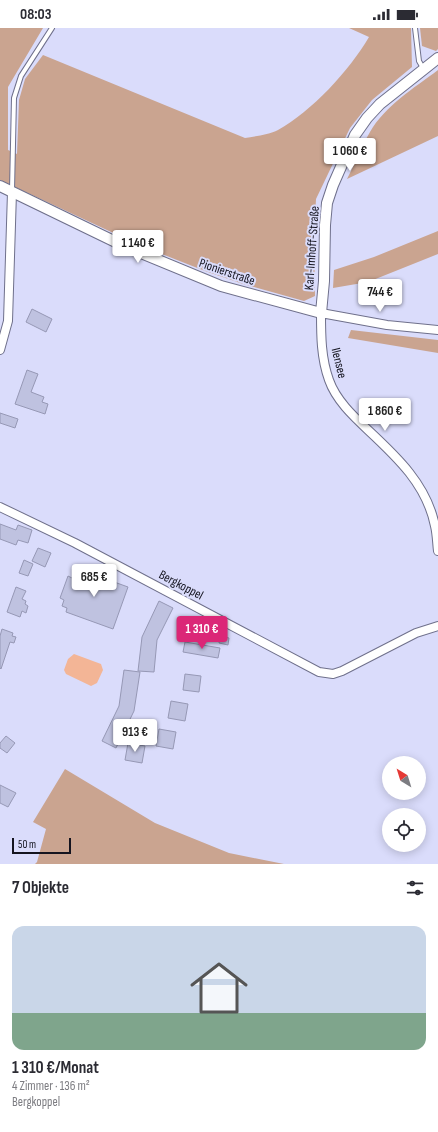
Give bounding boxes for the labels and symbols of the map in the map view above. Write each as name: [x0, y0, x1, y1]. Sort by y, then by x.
pin: 1 060 €: [313, 138, 387, 172]
street label: Karl-Imhoff-Straße: [301, 205, 323, 291]
pin: 1 140 €: [101, 230, 175, 264]
street label: Pionierstraße: [197, 255, 257, 289]
pin: 744 €: [352, 279, 408, 313]
street label: Ilensee: [327, 346, 351, 380]
pin: 1 860 €: [348, 398, 422, 432]
pin: 685 €: [66, 564, 122, 598]
street label: Bergkoppel: [156, 567, 206, 603]
pin: 1 310 €: [165, 616, 239, 650]
pin: 913 €: [107, 719, 163, 753]
north arrow: [382, 756, 426, 800]
scale bar: [12, 836, 71, 855]

